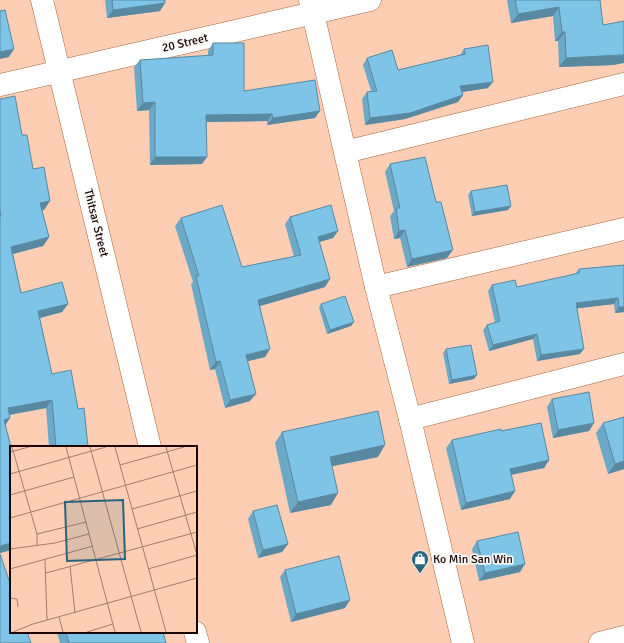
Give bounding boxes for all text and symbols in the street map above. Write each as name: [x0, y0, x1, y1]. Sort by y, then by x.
street label: 20 Street: [160, 30, 210, 56]
street label: Thitsar Street: [80, 187, 112, 259]
inset map: [10, 446, 197, 633]
shop icon: Ko Min San Win: [410, 549, 430, 574]
place label: Ko Min San Win: [433, 552, 513, 567]

